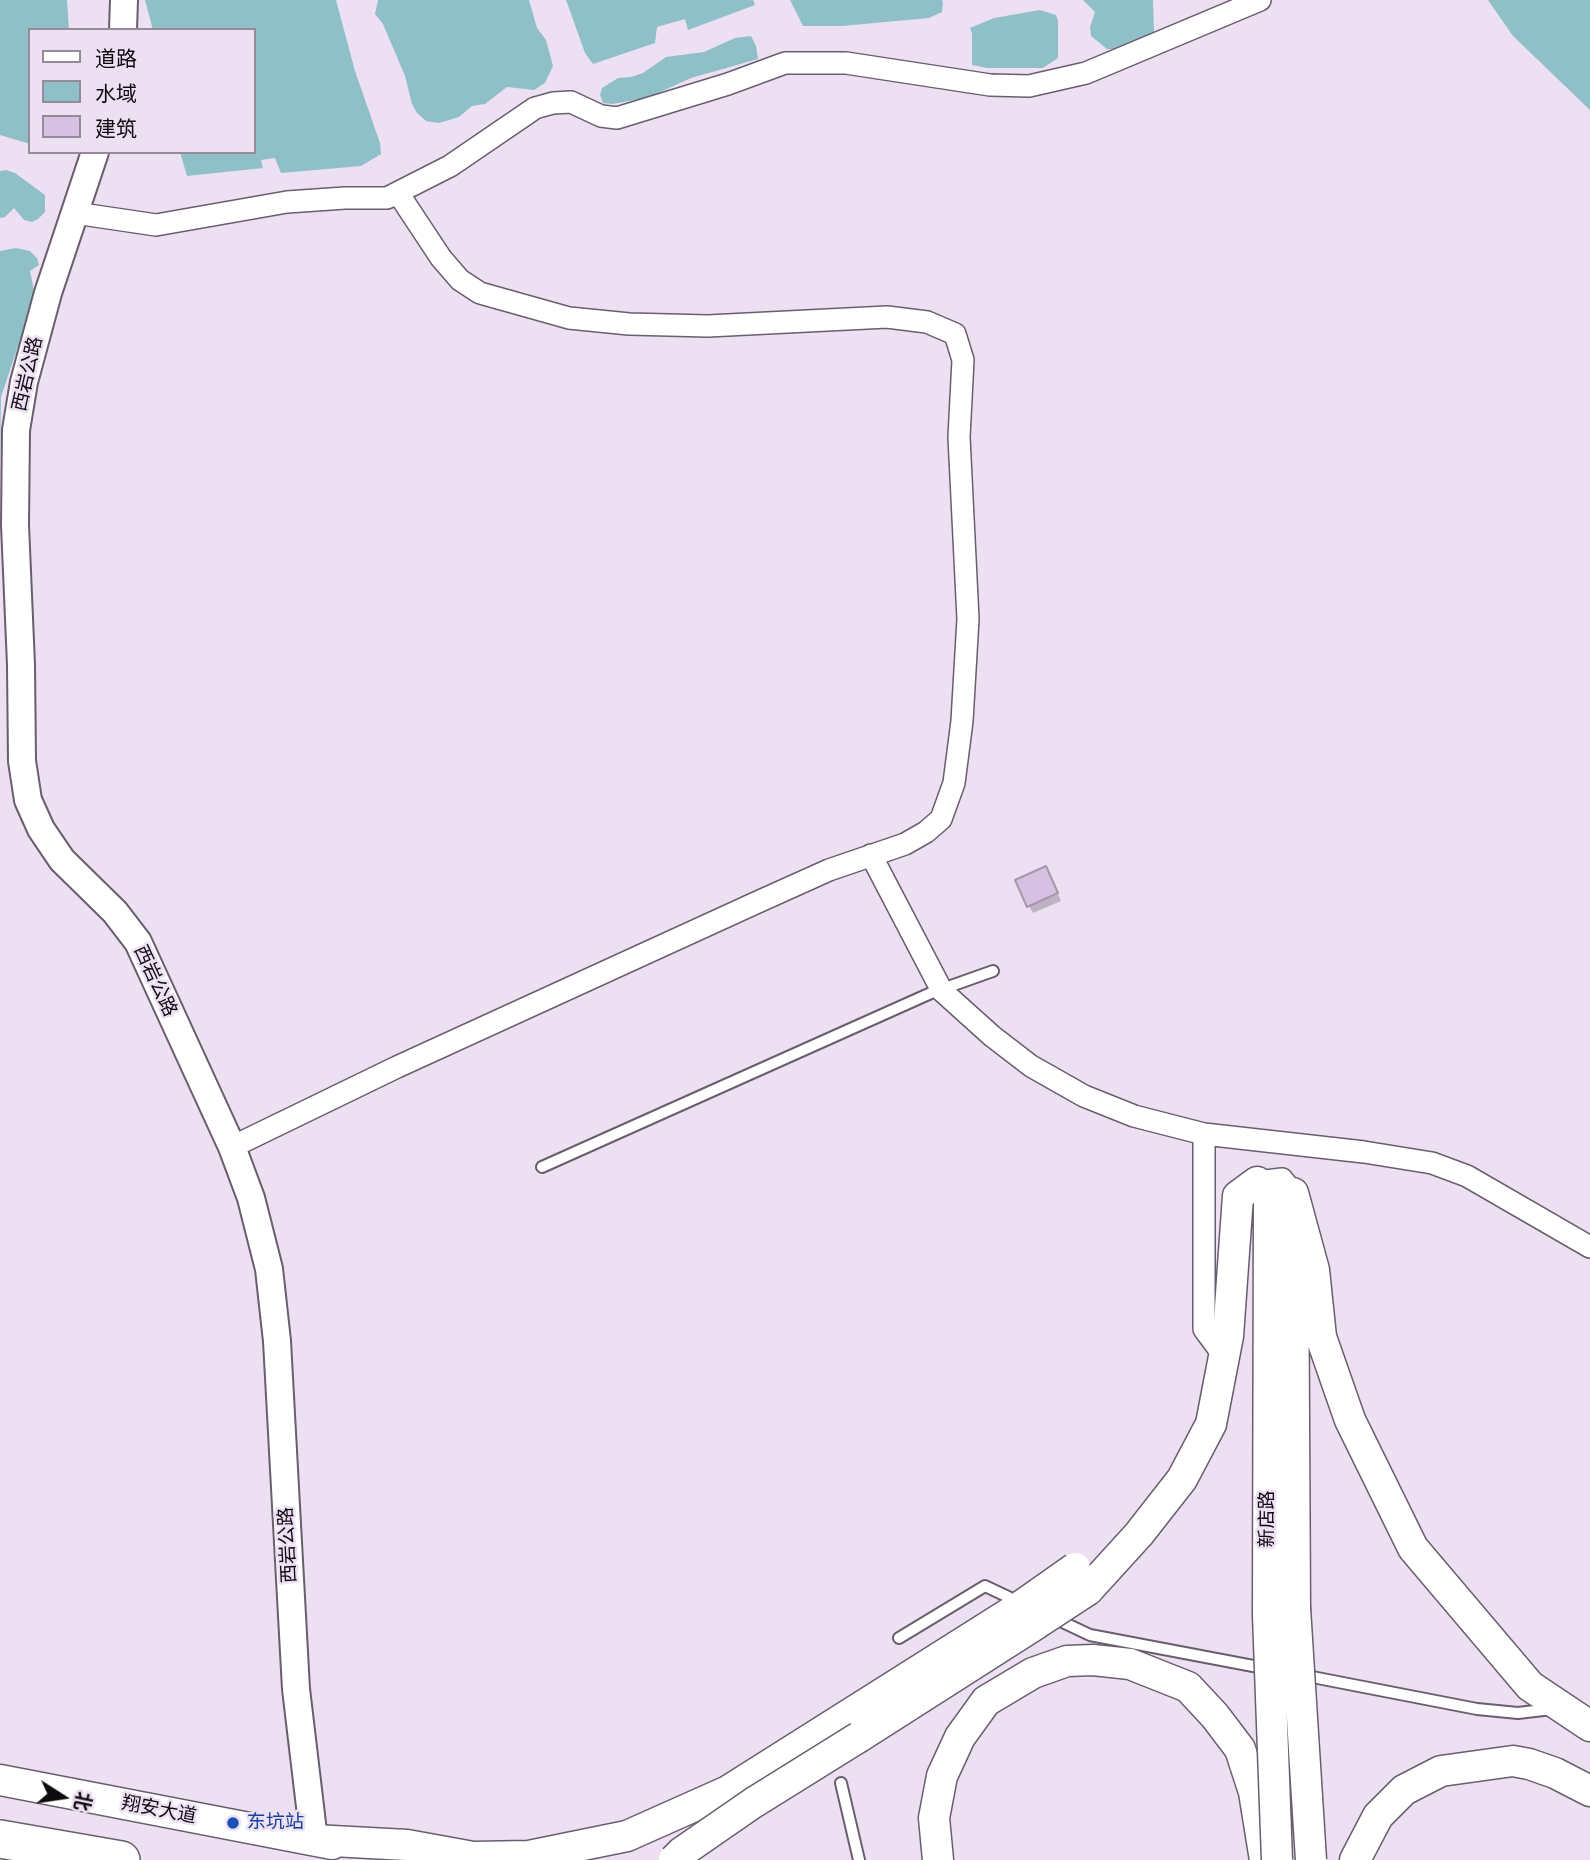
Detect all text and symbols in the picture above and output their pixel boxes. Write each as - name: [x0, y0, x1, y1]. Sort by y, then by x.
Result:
- legend: [28, 28, 256, 154]
- text: 道路: [95, 44, 137, 72]
- text: 水域: [95, 79, 137, 107]
- text: 建筑: [95, 114, 137, 142]
- street label: 西岩公路: [8, 334, 48, 414]
- street label: 西岩公路: [129, 942, 181, 1020]
- street label: 新店路: [1257, 1491, 1279, 1547]
- street label: 西岩公路: [275, 1506, 301, 1584]
- north arrow: [28, 1762, 98, 1832]
- text: 北: [70, 1790, 97, 1813]
- street label: 翔安大道: [120, 1792, 198, 1828]
- place label: 东坑站: [247, 1812, 304, 1834]
- marker: 东坑站: [225, 1815, 241, 1831]

